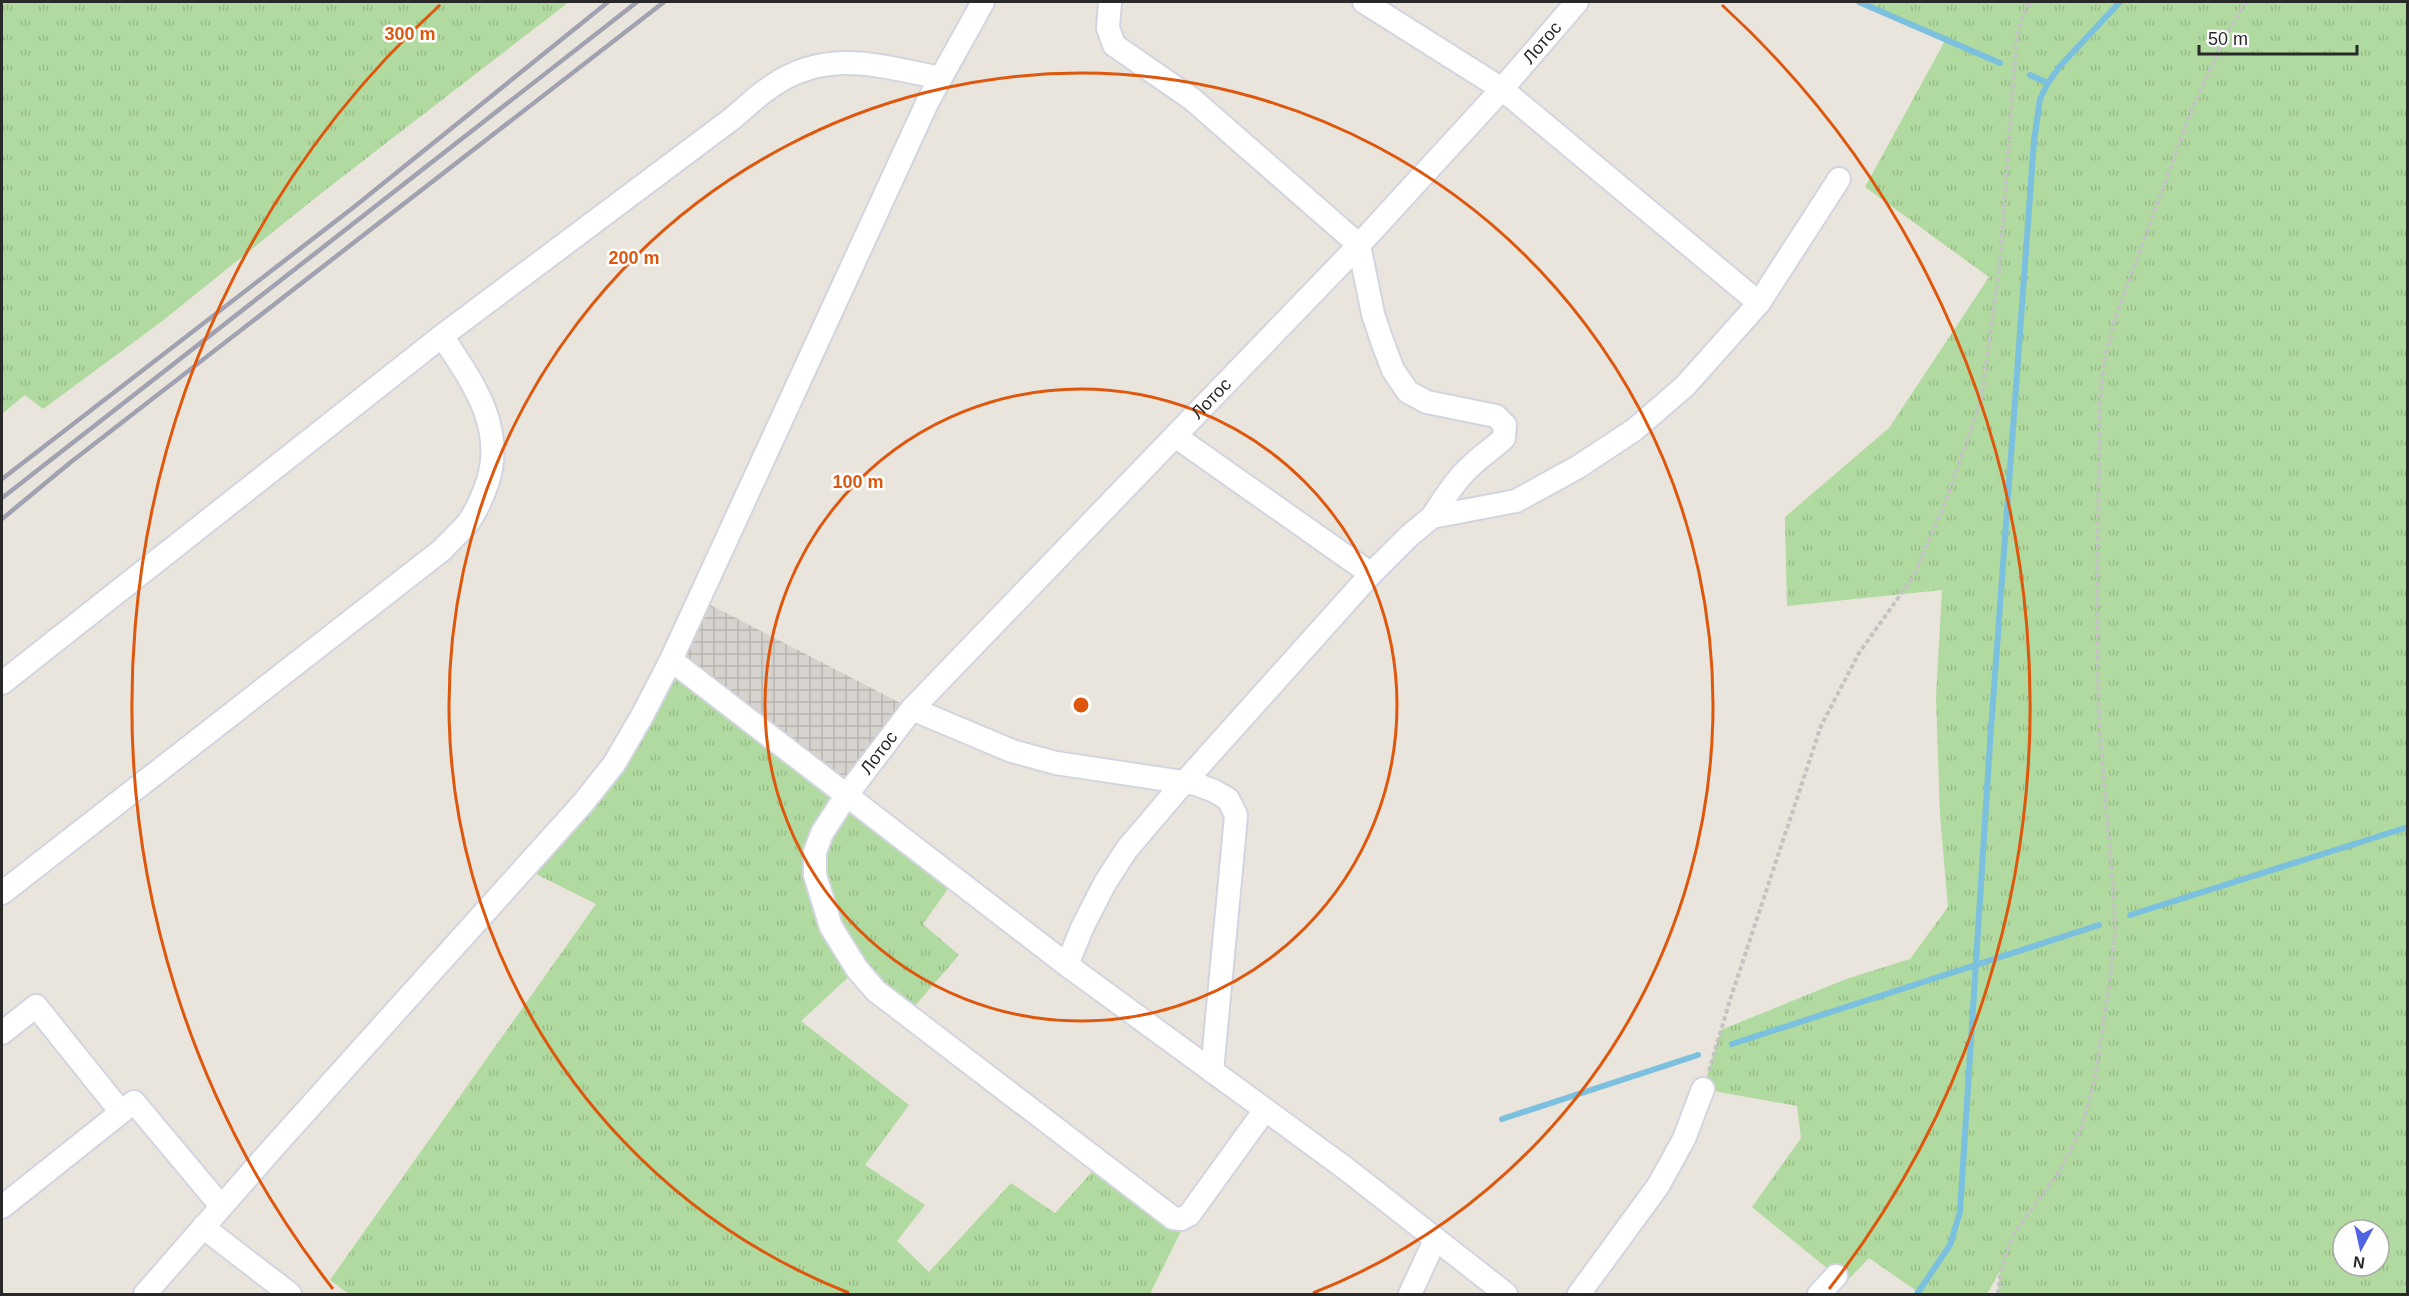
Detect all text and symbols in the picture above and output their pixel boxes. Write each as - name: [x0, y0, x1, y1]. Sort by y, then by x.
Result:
- street label: Лотос: [1519, 18, 1565, 68]
- scale bar: [2199, 18, 2356, 56]
- text: 300 m: [384, 24, 436, 44]
- text: 50 m: [2208, 29, 2248, 49]
- text: 200 m: [608, 248, 660, 268]
- street label: Лотос: [1187, 374, 1235, 423]
- text: 100 m: [832, 472, 884, 492]
- centre of rings: [1071, 695, 1091, 715]
- street label: Лотос: [856, 727, 901, 778]
- north arrow: [2331, 1218, 2391, 1278]
- text: N: [2352, 1253, 2366, 1272]

